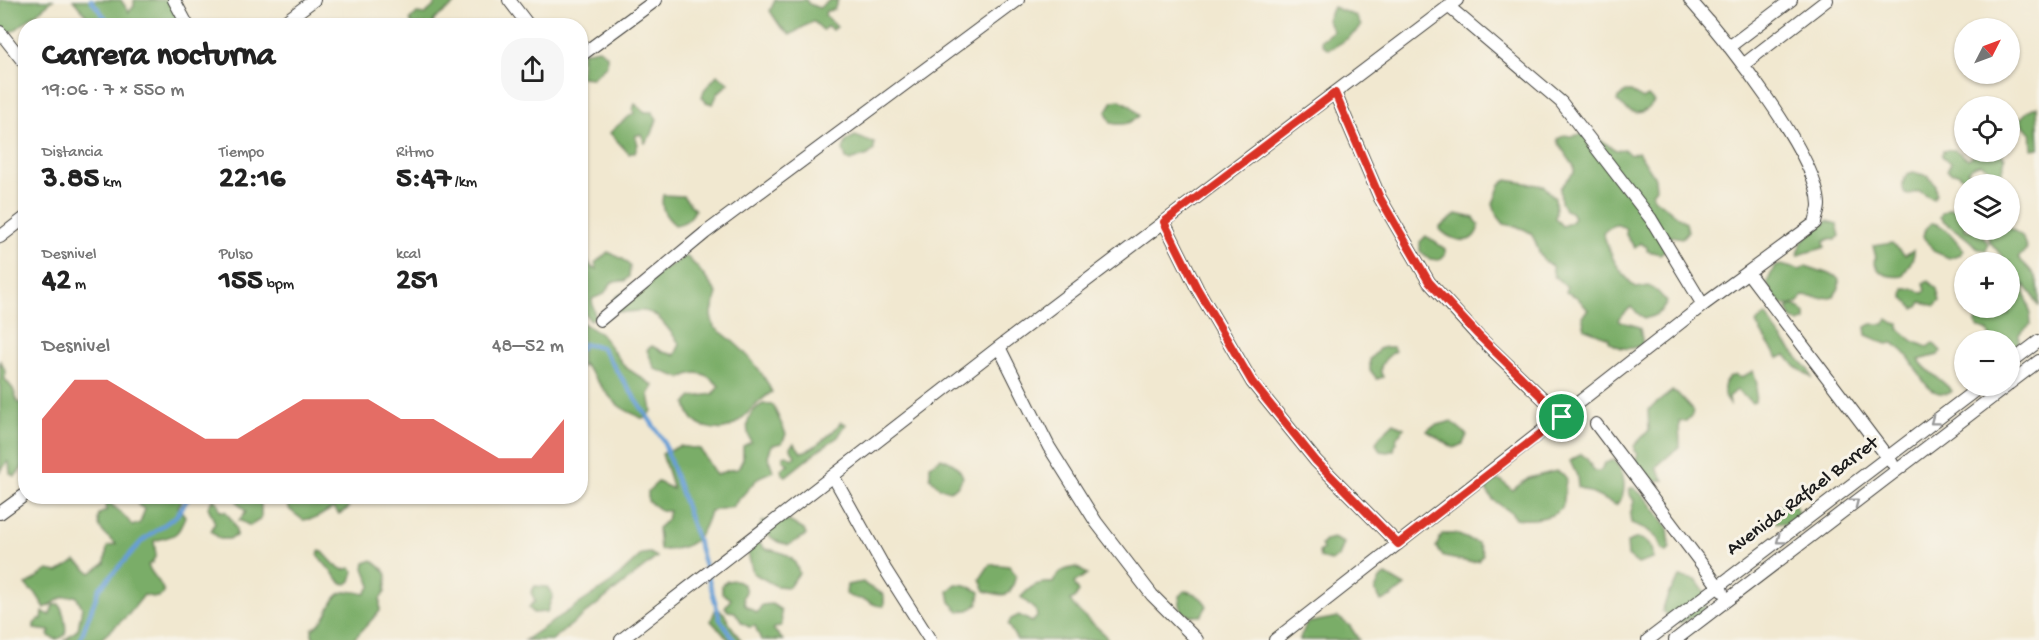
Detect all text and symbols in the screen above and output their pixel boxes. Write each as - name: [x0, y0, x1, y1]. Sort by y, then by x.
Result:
- north arrow: [1954, 18, 2020, 84]
- map controls: [1954, 18, 2020, 396]
- text: Carrera nocturna: [42, 38, 275, 76]
- button: share: [501, 38, 564, 101]
- text: 19:06 · 7 × 550 m: [42, 80, 184, 103]
- button: locate: [1954, 96, 2020, 162]
- text: Distancia: [42, 144, 103, 163]
- text: Tiempo: [219, 144, 264, 163]
- text: Ritmo: [396, 144, 434, 163]
- text: 3.85: [42, 163, 99, 198]
- text: 22:16: [219, 163, 285, 198]
- text: 5:47: [396, 163, 451, 198]
- text: km: [99, 174, 121, 193]
- text: /km: [451, 174, 477, 193]
- button: layers: [1954, 174, 2020, 240]
- text: Desnivel: [42, 246, 96, 265]
- text: Pulso: [219, 246, 253, 265]
- text: kcal: [396, 246, 421, 265]
- button: +: [1954, 252, 2020, 318]
- text: 42: [42, 265, 71, 300]
- text: 155: [219, 265, 263, 300]
- text: 251: [396, 265, 439, 300]
- text: m: [71, 276, 86, 295]
- text: bpm: [263, 276, 294, 295]
- button: −: [1954, 330, 2020, 396]
- text: Desnivel: [42, 336, 110, 359]
- text: 48–52 m: [492, 336, 564, 359]
- pin: [1536, 391, 1587, 442]
- icon: arrive: [1545, 400, 1578, 433]
- one-way arrow: [1930, 414, 1941, 425]
- street label: Avenida Rafael Barret: [1722, 431, 1885, 562]
- one-way arrow: [1848, 498, 1859, 509]
- one-way arrow: [1775, 532, 1786, 543]

